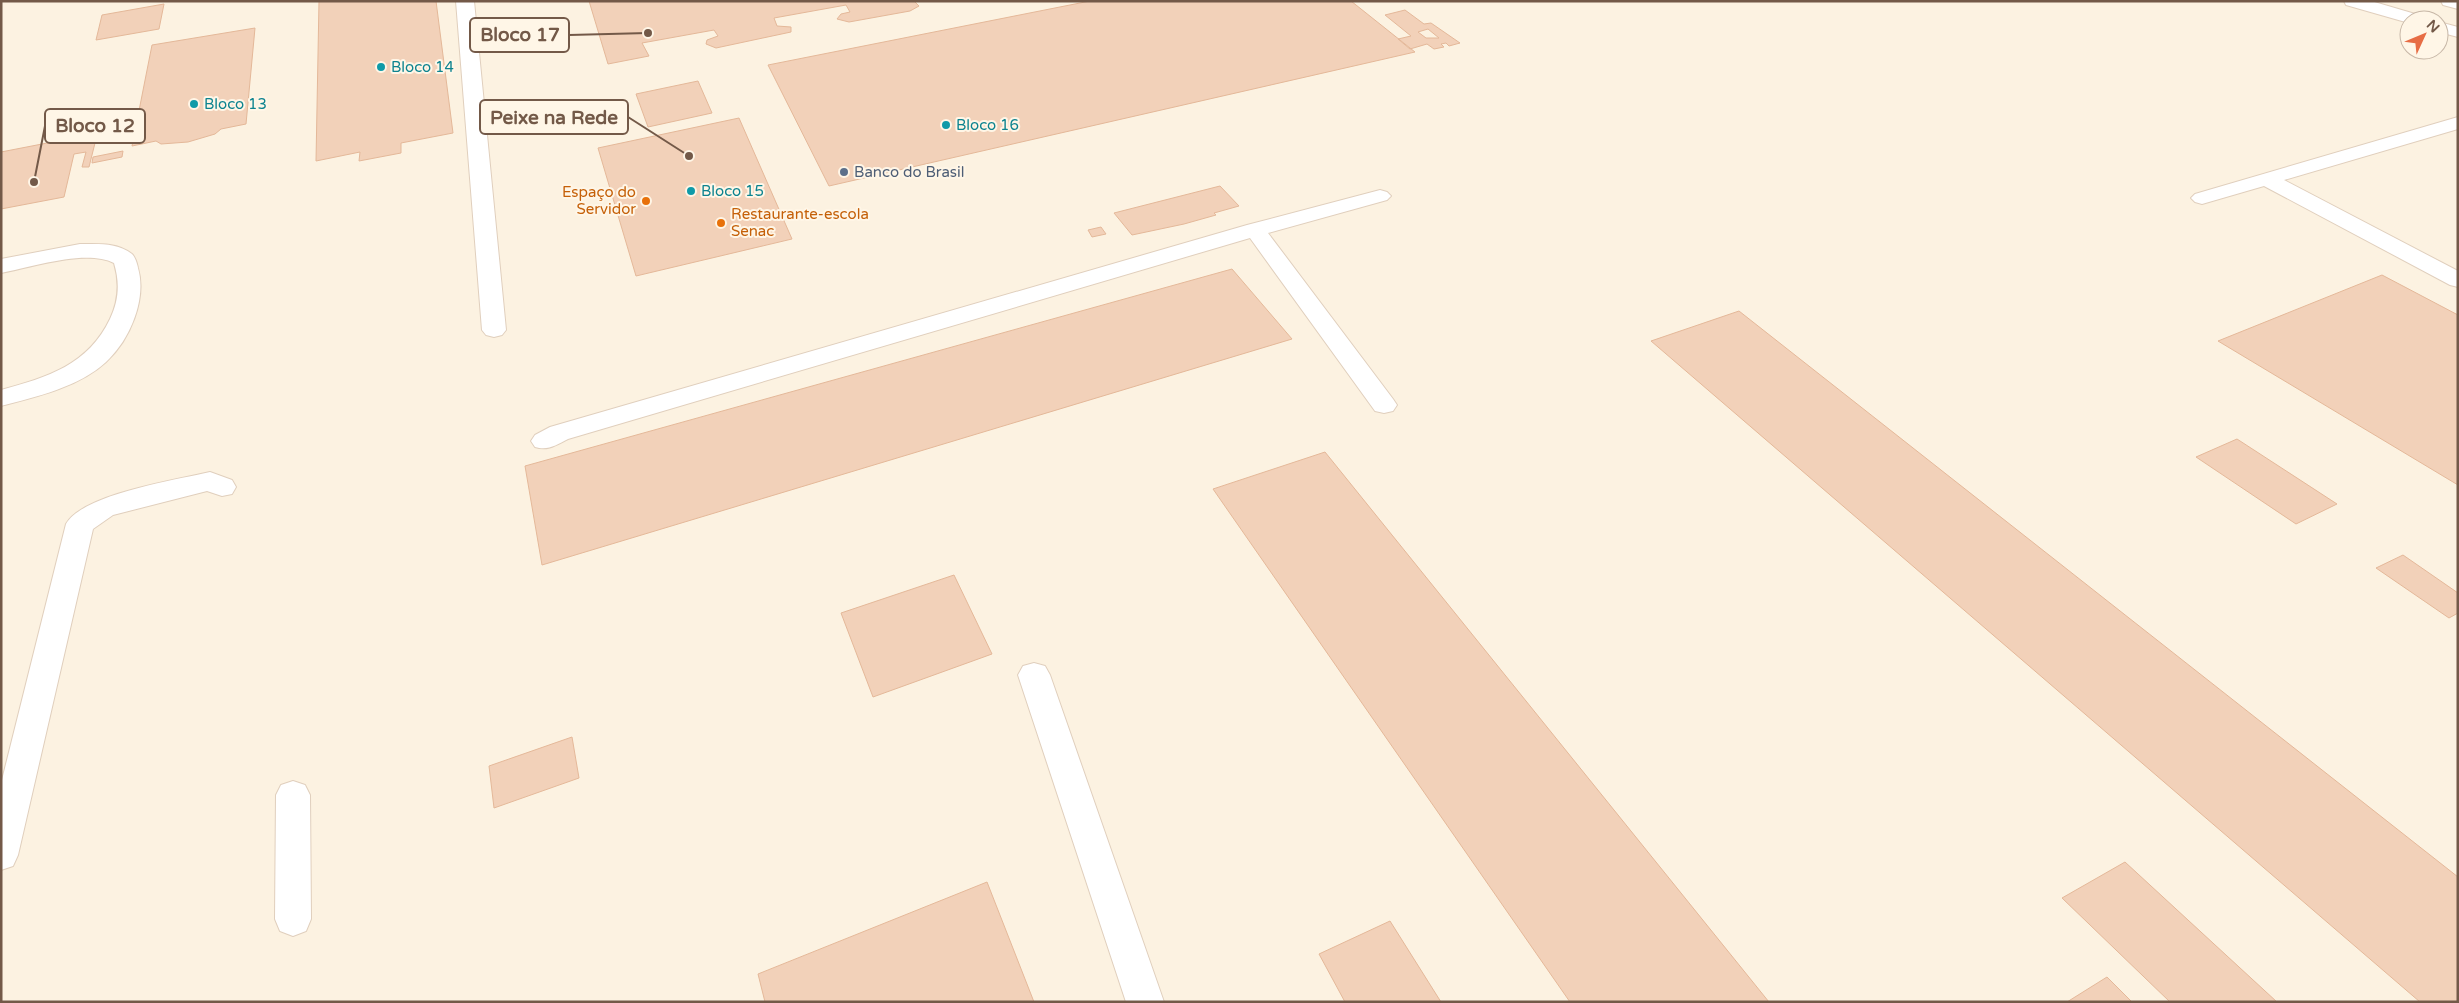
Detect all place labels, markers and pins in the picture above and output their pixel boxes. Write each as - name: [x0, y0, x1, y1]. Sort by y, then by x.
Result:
- callout: Bloco 17: [470, 18, 569, 52]
- place label: Bloco 14: [391, 58, 454, 76]
- marker: Bloco 14: [375, 61, 387, 73]
- place label: Bloco 13: [204, 95, 267, 113]
- marker: Bloco 13: [188, 98, 200, 110]
- callout: Peixe na Rede: [480, 100, 628, 134]
- callout: Bloco 12: [45, 109, 145, 143]
- place label: Bloco 16: [956, 116, 1019, 134]
- marker: Bloco 16: [940, 119, 952, 131]
- place label: Banco do Brasil: [854, 163, 965, 181]
- marker: Banco do Brasil: [838, 166, 850, 178]
- place label: Bloco 15: [701, 182, 764, 200]
- place label: Espaço do Servidor: [562, 183, 636, 218]
- marker: Bloco 15: [685, 185, 697, 197]
- marker: Espaço do Servidor: [640, 195, 652, 207]
- place label: Restaurante-escola Senac: [731, 205, 869, 240]
- marker: Restaurante-escola Senac: [715, 217, 727, 229]

